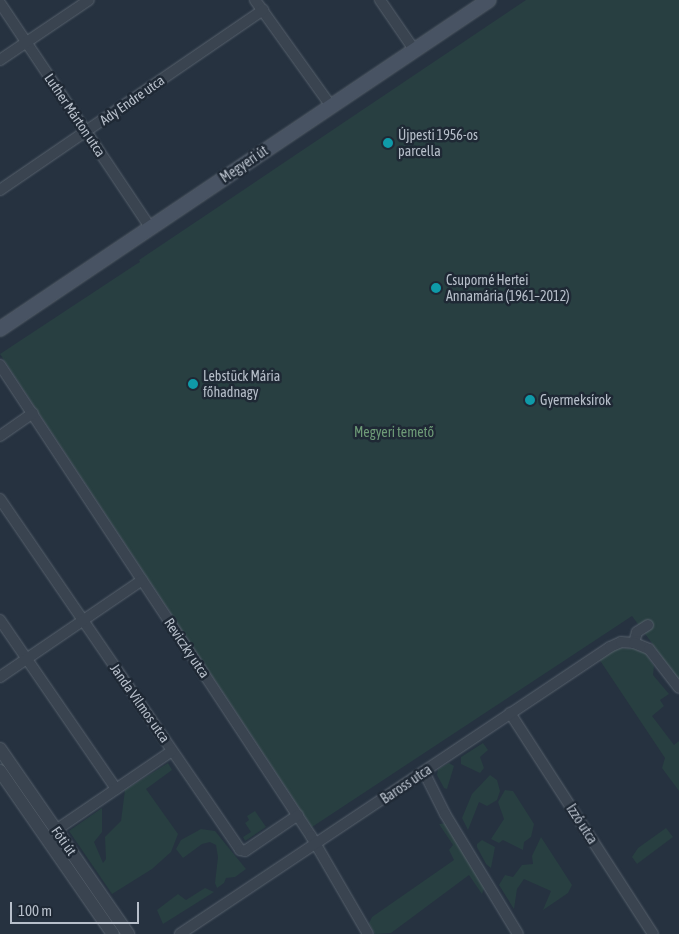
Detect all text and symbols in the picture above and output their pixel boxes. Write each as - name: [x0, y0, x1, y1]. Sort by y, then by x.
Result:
- street label: Luther Márton utca: [41, 70, 109, 160]
- street label: Ady Endre utca: [96, 72, 168, 128]
- place label: Újpesti 1956-os parcella: [398, 127, 478, 160]
- marker: Újpesti 1956-os parcella: [382, 137, 394, 149]
- street label: Megyeri út: [217, 142, 271, 186]
- place label: Csuporné Hertei Annamária (1961–2012): [446, 272, 570, 304]
- marker: Csuporné Hertei Annamária (1961–2012): [430, 282, 442, 294]
- place label: Lebstück Mária főhadnagy: [203, 368, 280, 401]
- marker: Lebstück Mária főhadnagy: [187, 378, 199, 390]
- place label: Gyermeksírok: [540, 392, 611, 408]
- marker: Gyermeksírok: [524, 394, 536, 406]
- park label: Megyeri temető: [354, 424, 434, 440]
- street label: Reviczky utca: [161, 615, 213, 681]
- street label: Janda Vilmos utca: [107, 660, 173, 746]
- street label: Baross utca: [377, 761, 435, 807]
- street label: Izzó utca: [563, 801, 601, 847]
- street label: Fóti út: [48, 823, 80, 859]
- scale bar: [12, 892, 141, 924]
- text: 100 m: [18, 902, 52, 919]

